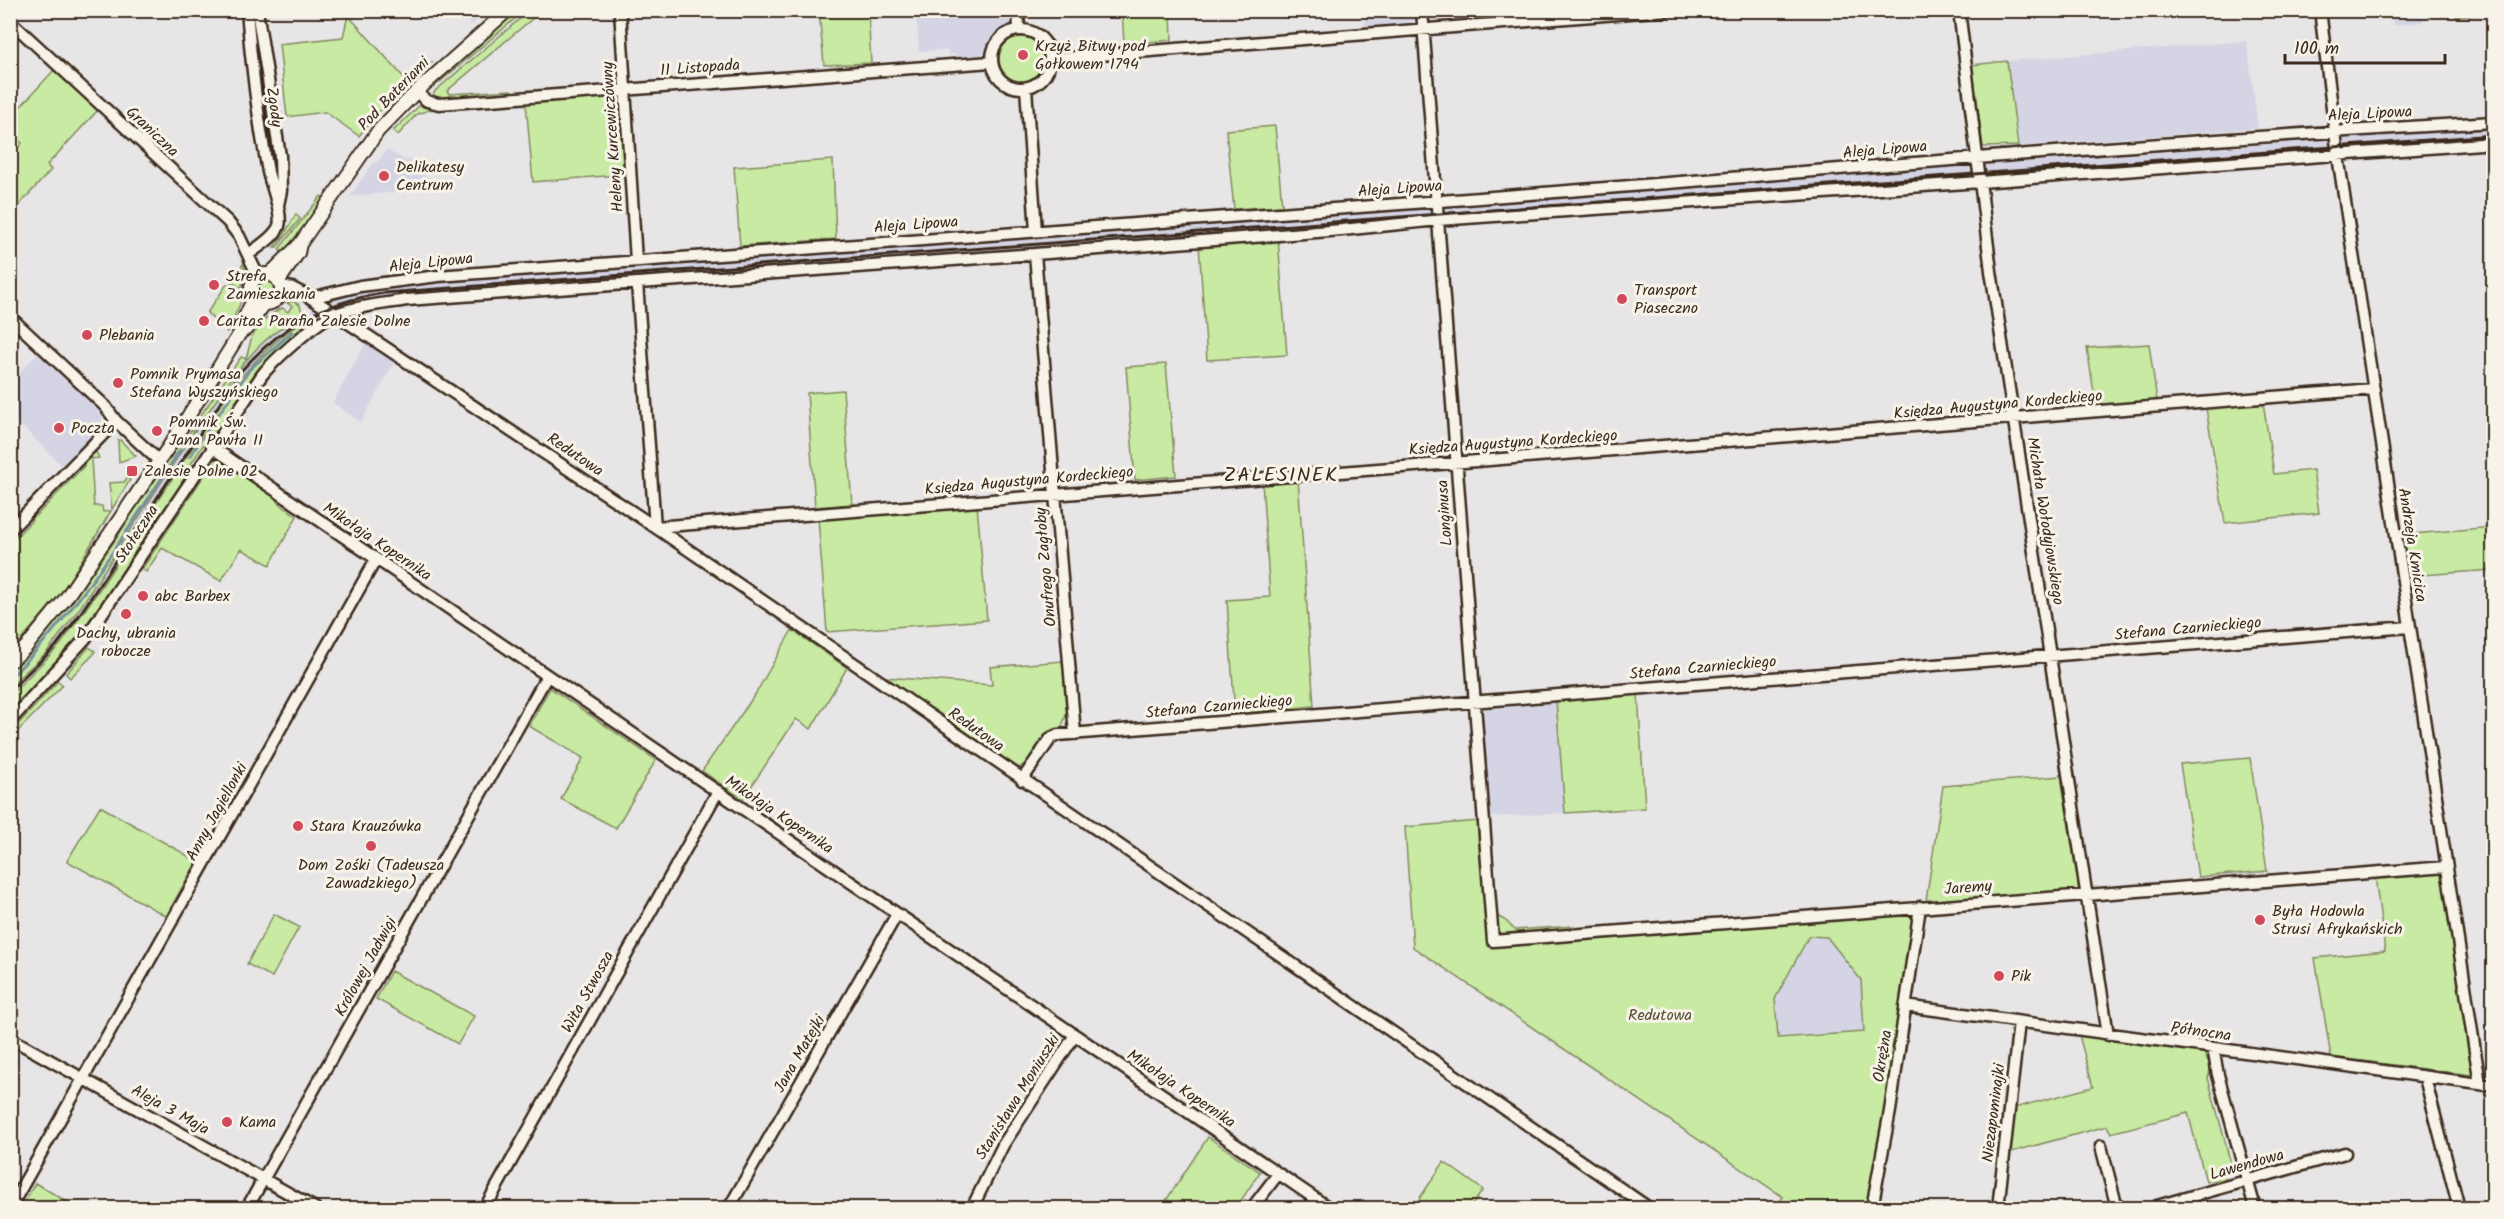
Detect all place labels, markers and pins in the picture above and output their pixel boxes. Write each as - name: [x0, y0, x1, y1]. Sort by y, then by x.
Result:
- place label: Krzyż Bitwy pod Gołkowem 1794: [1035, 34, 1146, 77]
- marker: Krzyż Bitwy pod Gołkowem 1794: [1016, 48, 1030, 62]
- place label: Delikatesy Centrum: [396, 155, 464, 198]
- marker: Delikatesy Centrum: [377, 169, 391, 183]
- place label: Strefa Zamieszkania: [226, 264, 316, 307]
- marker: Strefa Zamieszkania: [207, 278, 221, 292]
- place label: Transport Piaseczno: [1634, 278, 1698, 321]
- marker: Transport Piaseczno: [1615, 292, 1629, 306]
- place label: Caritas Parafia Zalesie Dolne: [216, 309, 410, 334]
- marker: Caritas Parafia Zalesie Dolne: [197, 314, 211, 328]
- place label: Plebania: [99, 323, 155, 348]
- marker: Plebania: [80, 328, 94, 342]
- place label: Pomnik Prymasa Stefana Wyszyńskiego: [130, 362, 278, 405]
- marker: Pomnik Prymasa Stefana Wyszyńskiego: [111, 376, 125, 390]
- place label: Pomnik Św. Jana Pawła II: [169, 410, 263, 453]
- place label: Poczta: [71, 416, 115, 441]
- marker: Poczta: [52, 421, 66, 435]
- marker: Pomnik Św. Jana Pawła II: [150, 424, 164, 438]
- place label: Zalesie Dolne 02: [144, 459, 258, 484]
- marker: Zalesie Dolne 02: [125, 464, 139, 478]
- place label: abc Barbex: [155, 584, 231, 609]
- marker: abc Barbex: [136, 589, 150, 603]
- marker: Dachy, ubrania robocze: [119, 607, 133, 621]
- place label: Dachy, ubrania robocze: [76, 621, 176, 664]
- place label: Stara Krauzówka: [310, 814, 421, 839]
- marker: Stara Krauzówka: [291, 819, 305, 833]
- marker: Dom Zośki (Tadeusza Zawadzkiego): [364, 839, 378, 853]
- place label: Dom Zośki (Tadeusza Zawadzkiego): [298, 853, 444, 896]
- place label: Była Hodowla Strusi Afrykańskich: [2272, 899, 2403, 942]
- marker: Była Hodowla Strusi Afrykańskich: [2253, 913, 2267, 927]
- place label: Pik: [2011, 964, 2031, 989]
- marker: Pik: [1992, 969, 2006, 983]
- place label: Kama: [239, 1110, 276, 1135]
- marker: Kama: [220, 1115, 234, 1129]

